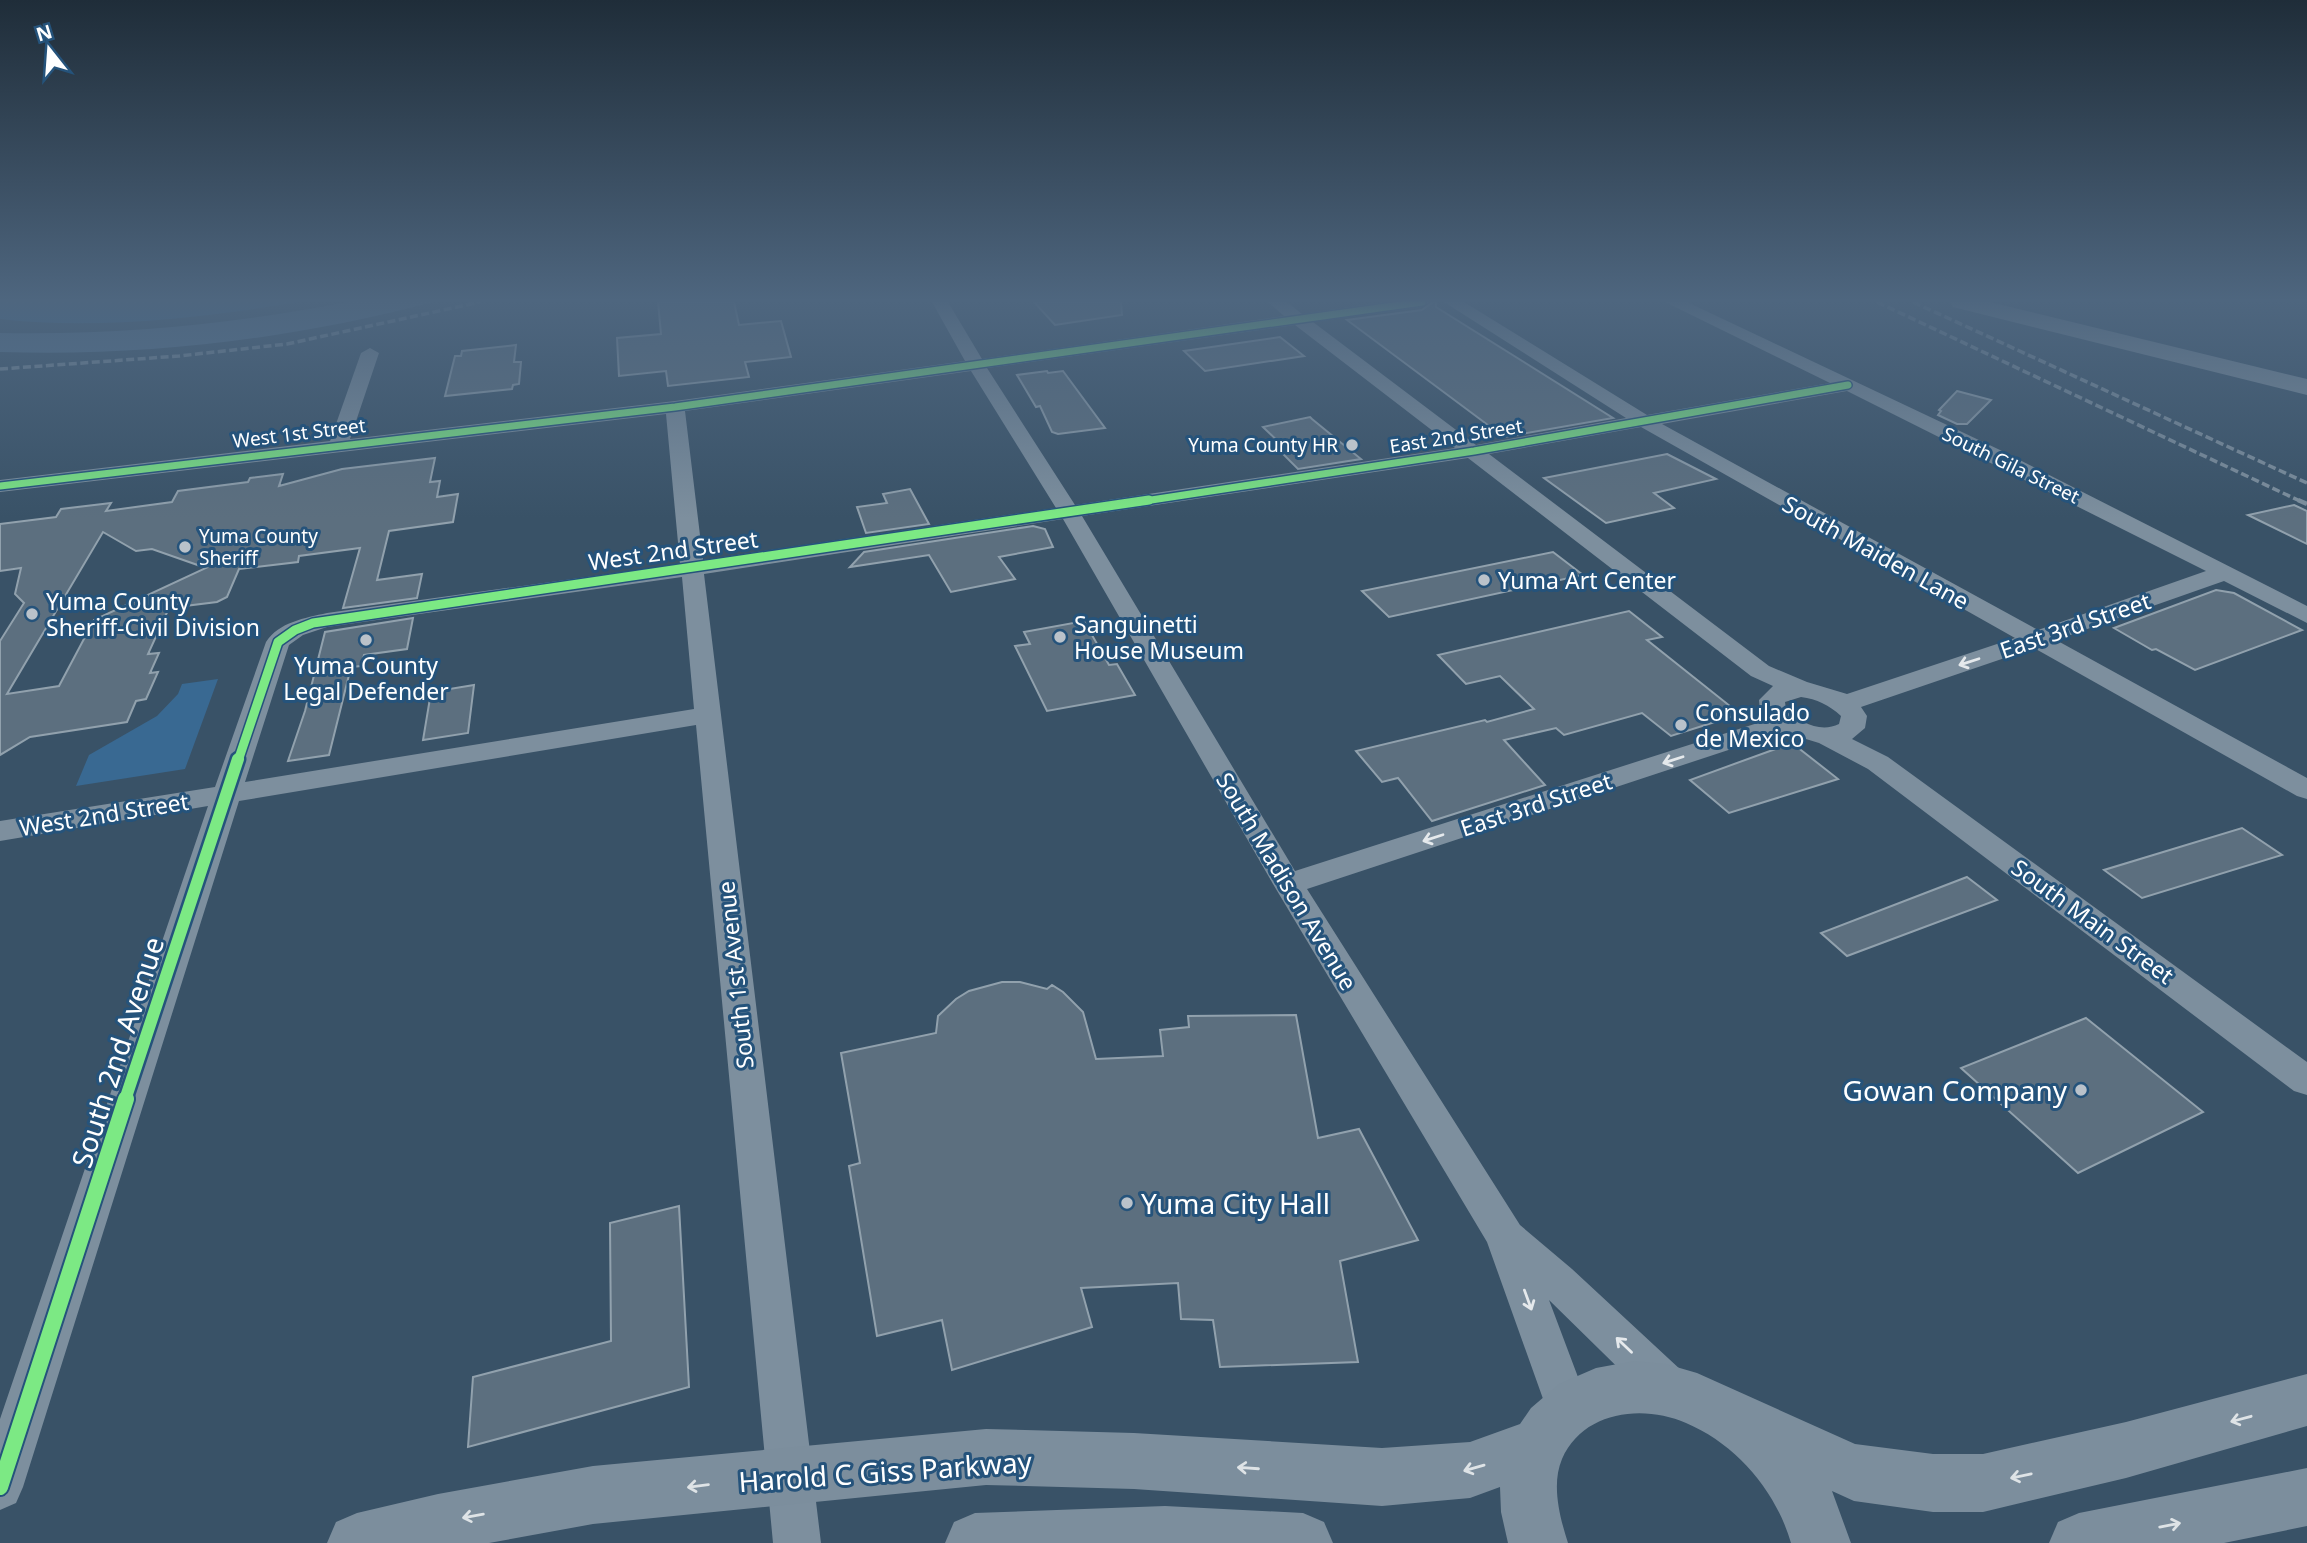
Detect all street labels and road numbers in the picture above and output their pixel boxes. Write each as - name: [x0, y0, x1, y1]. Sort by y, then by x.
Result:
- street label: West 1st Street: [231, 412, 367, 454]
- street label: East 2nd Street: [1388, 413, 1525, 459]
- street label: South Gila Street: [1938, 421, 2084, 510]
- street label: South Maiden Lane: [1777, 487, 1975, 617]
- street label: West 2nd Street: [586, 522, 760, 578]
- street label: East 3rd Street: [1995, 584, 2155, 666]
- street label: East 3rd Street: [1456, 764, 1616, 844]
- street label: South Madison Avenue: [1209, 766, 1365, 996]
- street label: West 2nd Street: [17, 785, 191, 843]
- street label: South Main Street: [2005, 851, 2181, 991]
- street label: South 1st Avenue: [709, 880, 761, 1070]
- street label: South 2nd Avenue: [62, 932, 172, 1172]
- street label: Harold C Giss Parkway: [737, 1442, 1034, 1500]

